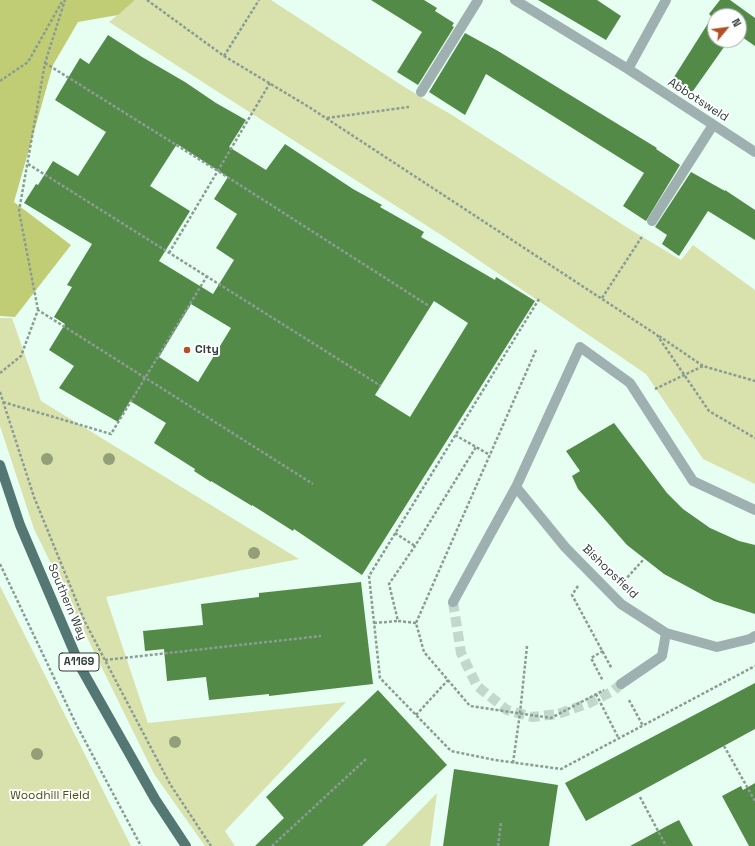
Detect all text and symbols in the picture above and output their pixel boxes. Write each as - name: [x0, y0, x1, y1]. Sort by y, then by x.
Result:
- north arrow: [707, 8, 747, 48]
- text: N: [729, 16, 745, 29]
- street label: Abbotsweld: [665, 75, 731, 125]
- place label: City: [195, 343, 219, 357]
- marker: City: [182, 345, 192, 355]
- street label: Bishopsfield: [579, 542, 641, 602]
- street label: Southern Way: [44, 562, 90, 642]
- road number: A1169: [59, 653, 99, 671]
- park label: Woodhill Field: [10, 789, 90, 803]

